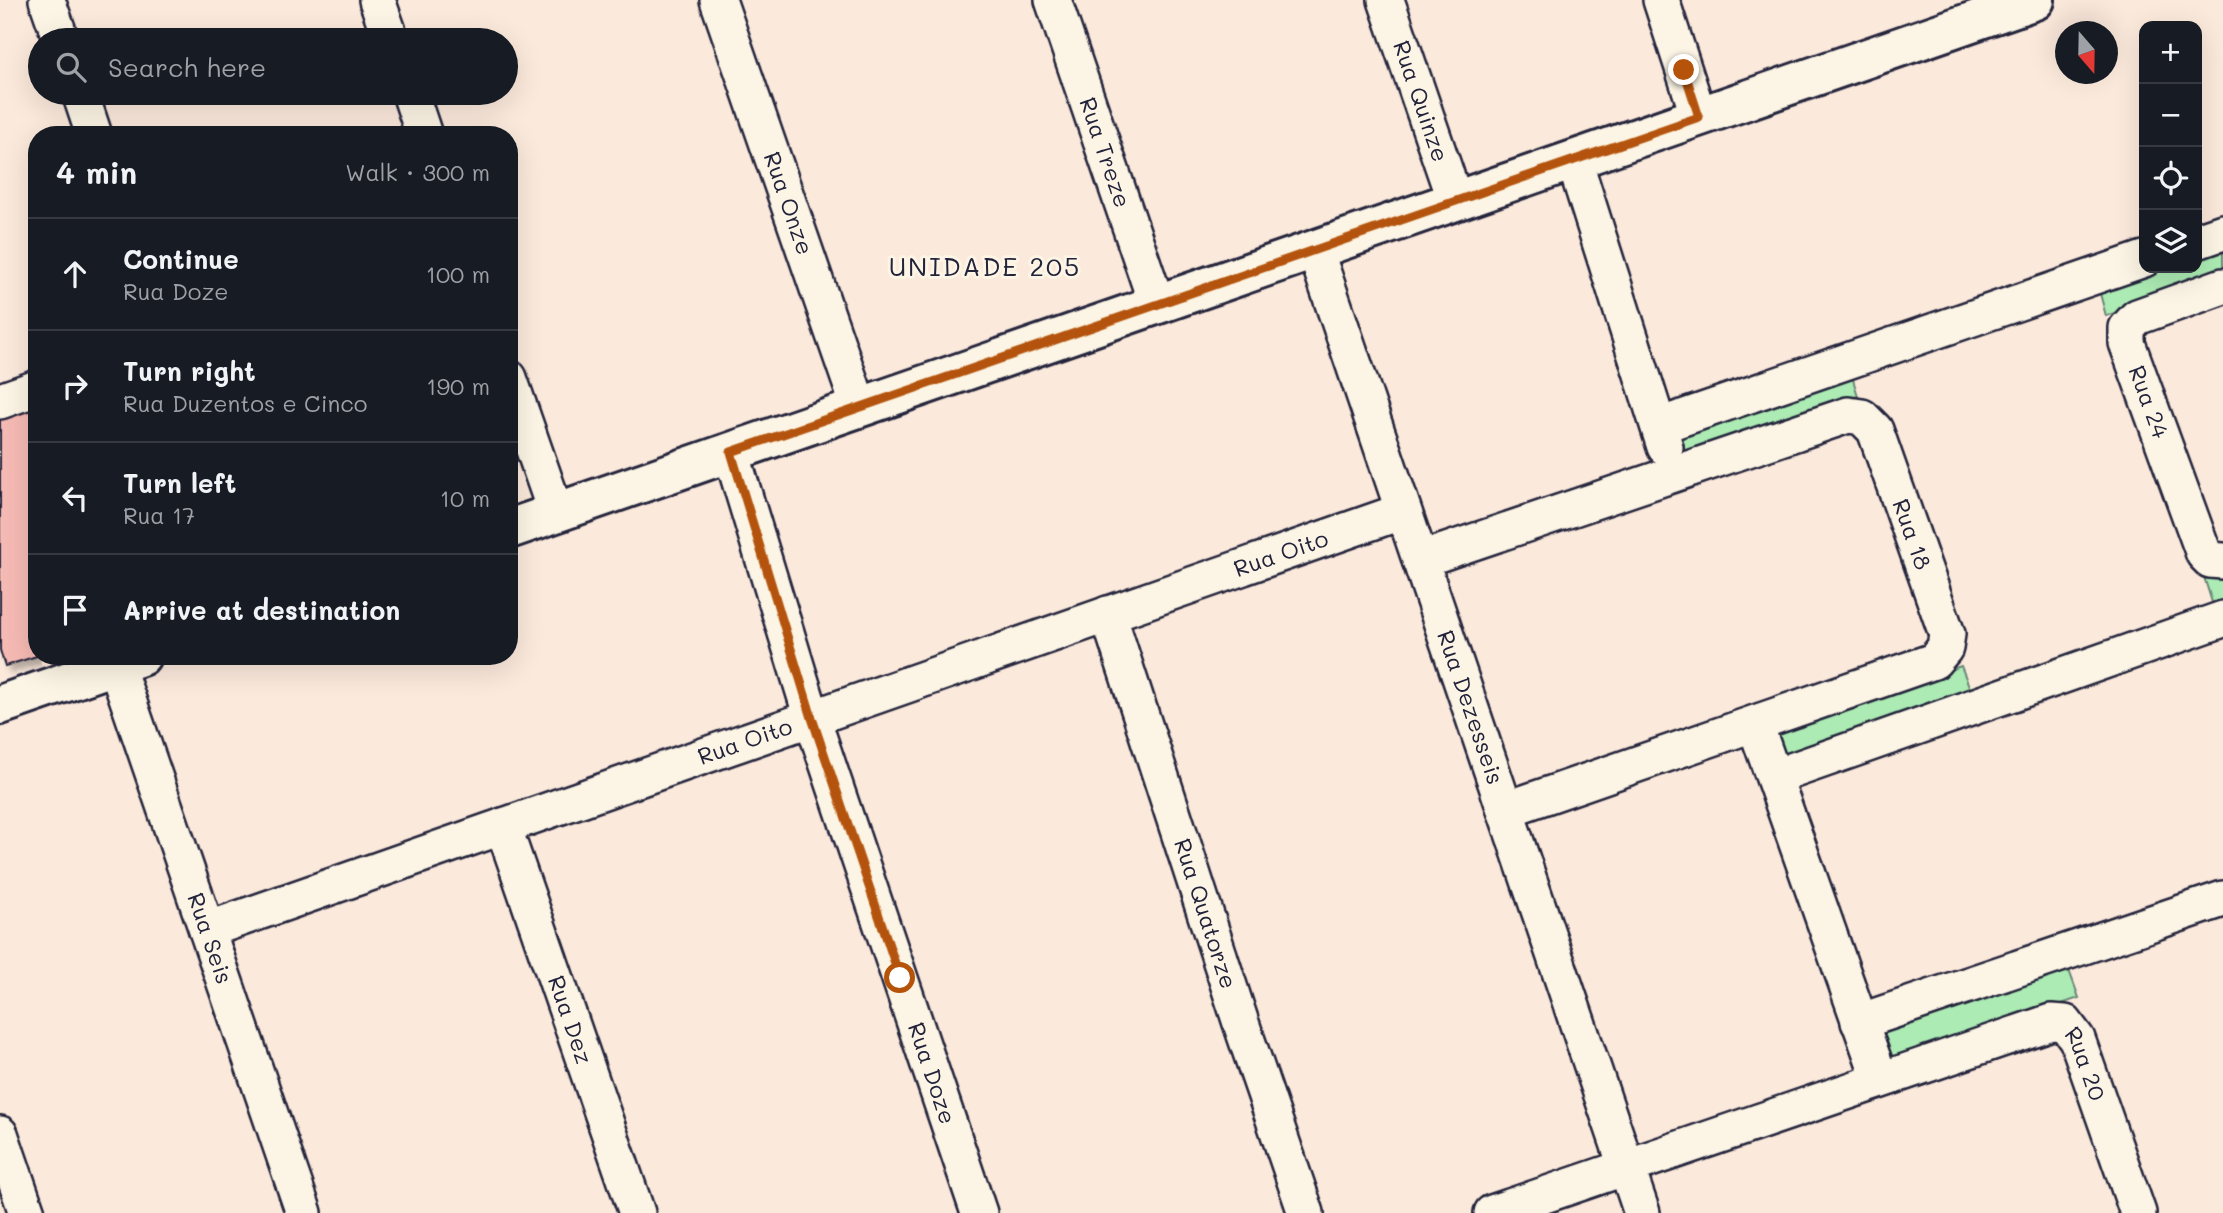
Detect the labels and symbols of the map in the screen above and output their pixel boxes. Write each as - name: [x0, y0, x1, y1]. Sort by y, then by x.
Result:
- north arrow: [2055, 21, 2118, 84]
- street label: Rua Quinze: [1387, 36, 1456, 166]
- route end: [1668, 54, 1699, 85]
- street label: Rua Treze: [1073, 93, 1139, 211]
- street label: Rua Onze: [758, 147, 821, 258]
- district label: UNIDADE 205: [889, 249, 1081, 283]
- street label: Rua 24: [2122, 361, 2177, 443]
- street label: Rua 18: [1886, 494, 1939, 574]
- street label: Rua Oito: [1229, 522, 1332, 583]
- street label: Rua Dezesseis: [1431, 626, 1511, 788]
- street label: Rua Oito: [693, 710, 796, 771]
- street label: Rua Quatorze: [1168, 834, 1245, 992]
- street label: Rua Seis: [181, 888, 240, 988]
- route start: [884, 962, 915, 993]
- street label: Rua Dez: [542, 971, 600, 1068]
- street label: Rua Doze: [902, 1018, 964, 1128]
- street label: Rua 20: [2059, 1020, 2113, 1104]

